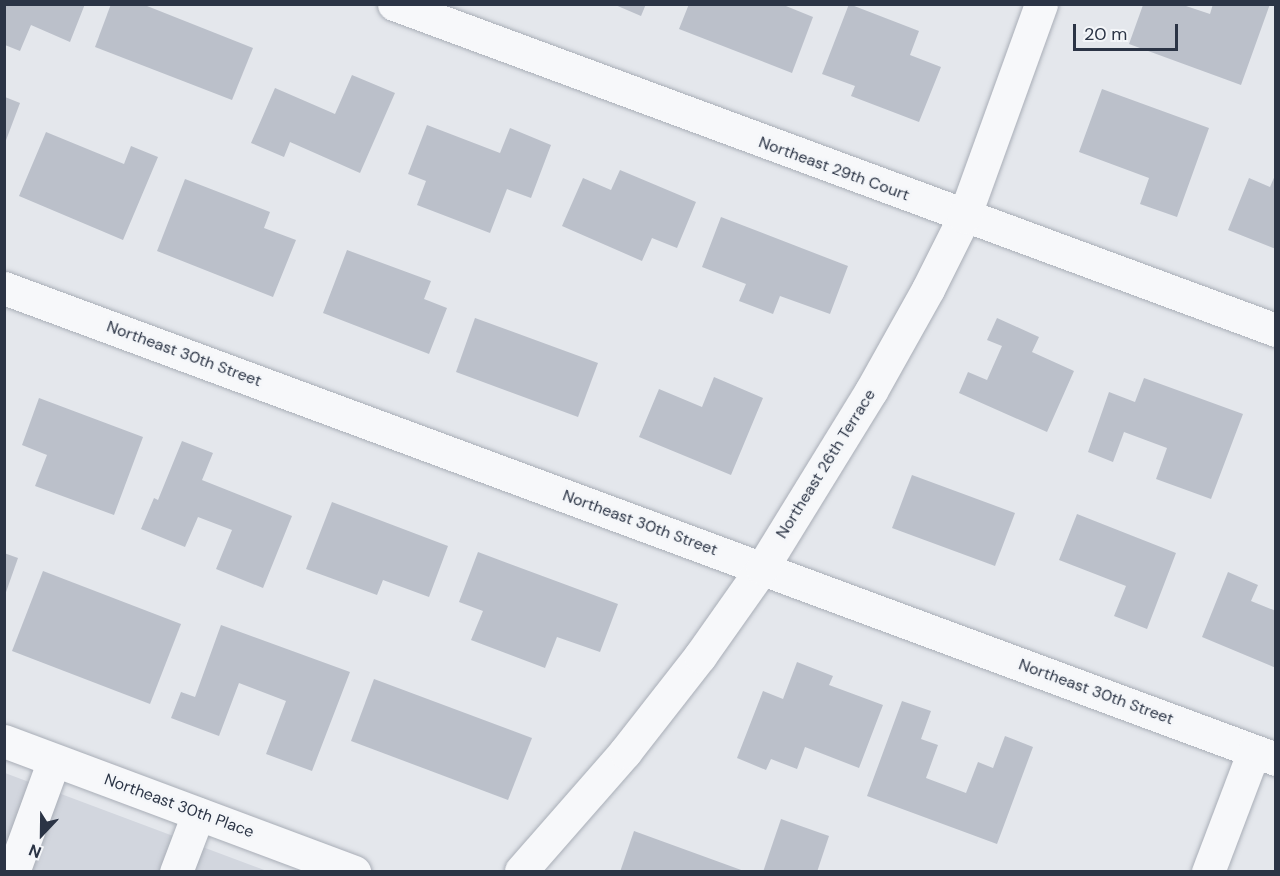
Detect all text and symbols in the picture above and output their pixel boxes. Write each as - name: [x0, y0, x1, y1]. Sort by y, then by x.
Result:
- scale bar: [1076, 12, 1181, 50]
- text: 20 m: [1084, 22, 1127, 46]
- street label: Northeast 29th Court: [756, 133, 912, 205]
- street label: Northeast 30th Street: [104, 317, 264, 391]
- street label: Northeast 26th Terrace: [772, 386, 880, 542]
- street label: Northeast 30th Street: [560, 486, 720, 560]
- street label: Northeast 30th Street: [1016, 655, 1176, 729]
- street label: Northeast 30th Place: [102, 770, 256, 842]
- north arrow: [12, 804, 72, 864]
- text: N: [26, 839, 44, 863]

